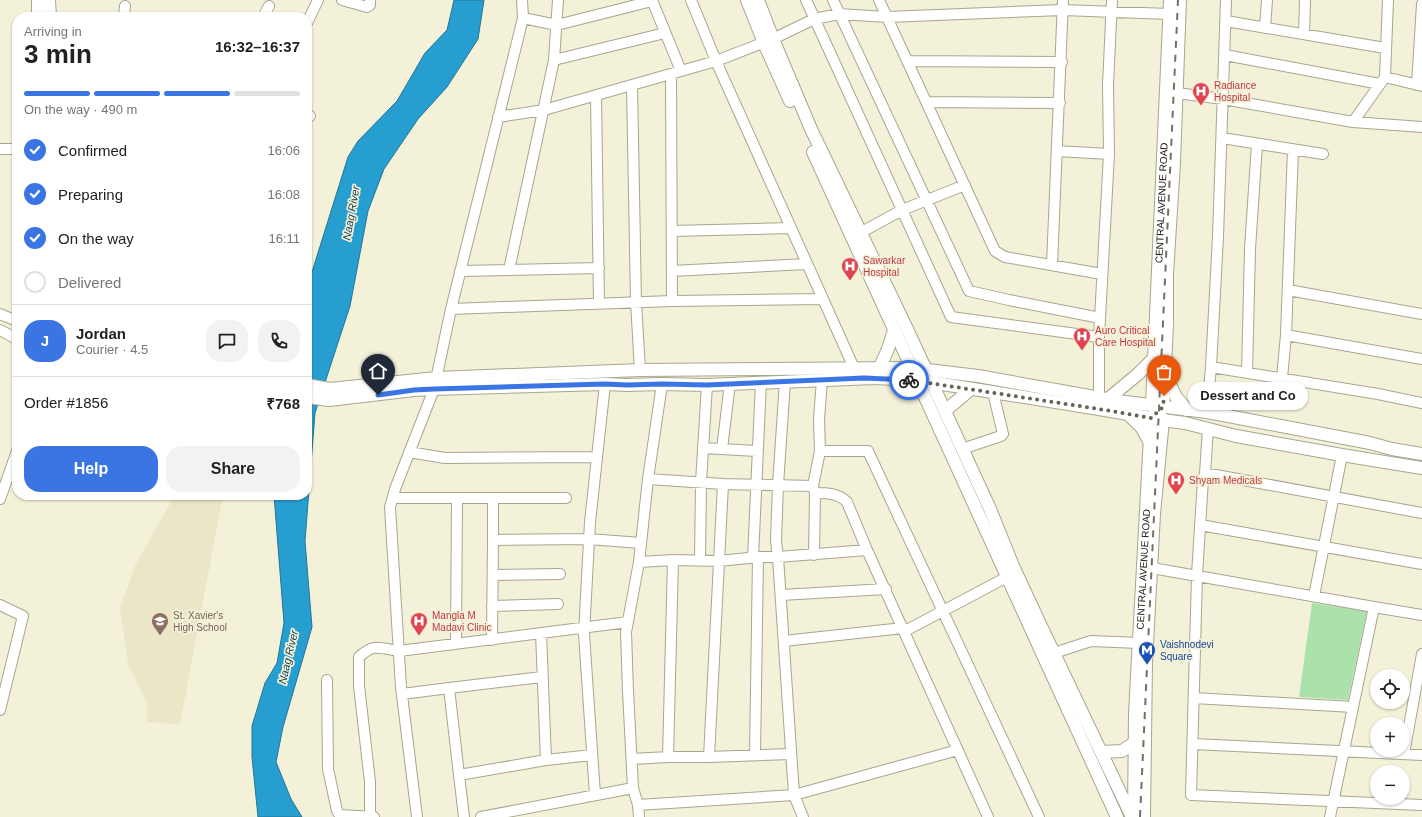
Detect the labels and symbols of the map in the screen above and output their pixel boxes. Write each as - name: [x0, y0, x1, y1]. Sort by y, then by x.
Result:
- place label: Radiance Hospital: [1214, 80, 1257, 103]
- hospital icon: Radiance Hospital: [1191, 81, 1211, 106]
- street label: CENTRAL AVENUE ROAD: [1153, 142, 1170, 263]
- water label: Naag River: [340, 184, 362, 241]
- place label: Sawarkar Hospital: [863, 255, 906, 278]
- hospital icon: Sawarkar Hospital: [840, 256, 860, 281]
- place label: Auro Critical Care Hospital: [1095, 325, 1156, 348]
- hospital icon: Auro Critical Care Hospital: [1072, 326, 1092, 351]
- pin: [361, 354, 395, 395]
- pin: [1147, 355, 1181, 396]
- courier: [889, 360, 929, 400]
- callout: Dessert and Co: [1188, 382, 1308, 410]
- hospital icon: Shyam Medicals: [1166, 470, 1186, 495]
- place label: Shyam Medicals: [1189, 475, 1262, 486]
- street label: CENTRAL AVENUE ROAD: [1135, 509, 1152, 630]
- place label: St. Xavier's High School: [173, 610, 227, 633]
- place label: Mangla M Madavi Clinic: [432, 610, 491, 633]
- school or university icon: St. Xavier's High School: [150, 611, 170, 636]
- hospital icon: Mangla M Madavi Clinic: [409, 611, 429, 636]
- water label: Naag River: [276, 628, 300, 685]
- place label: Vaishnodevi Square: [1160, 639, 1214, 662]
- metro station icon: Vaishnodevi Square: [1137, 640, 1157, 665]

